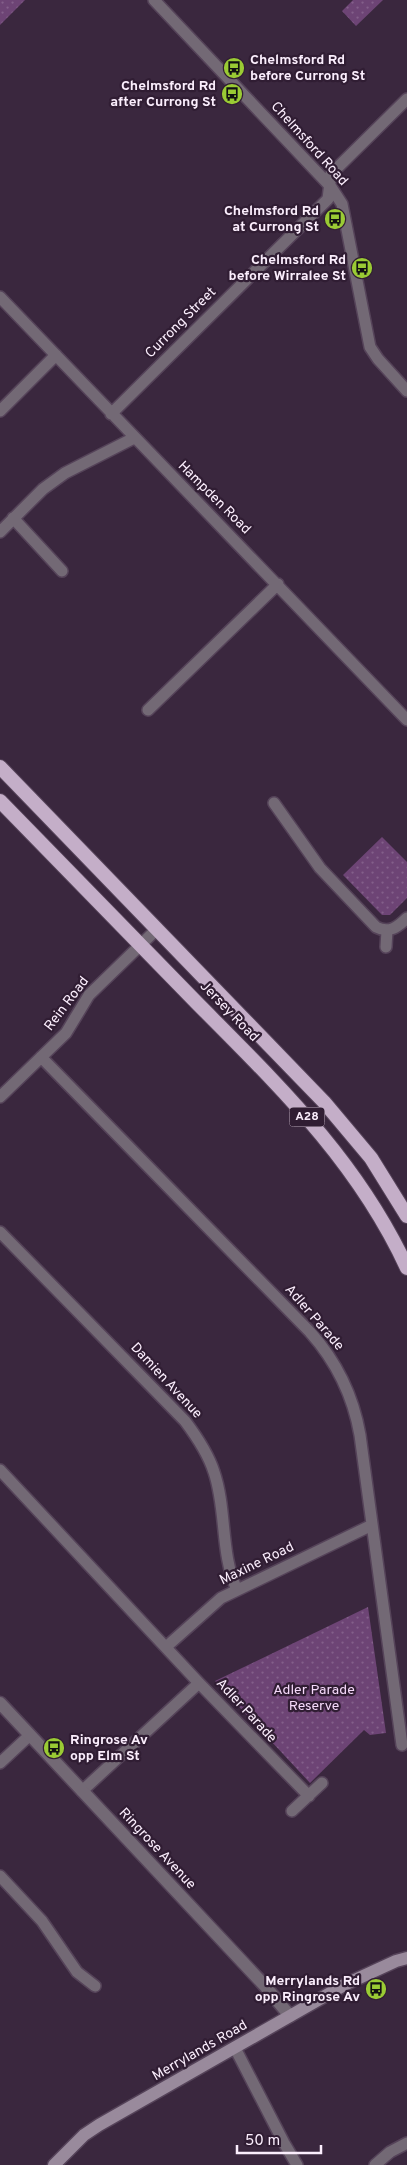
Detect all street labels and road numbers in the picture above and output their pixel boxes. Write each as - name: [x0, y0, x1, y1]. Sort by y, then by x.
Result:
- street label: Chelmsford Road: [267, 98, 351, 190]
- street label: Currong Street: [142, 284, 220, 362]
- street label: Hampden Road: [174, 458, 254, 538]
- street label: Rein Road: [41, 973, 93, 1035]
- street label: Jersey Road: [196, 978, 262, 1046]
- road number: A28: [290, 1108, 324, 1126]
- street label: Adler Parade: [281, 1282, 347, 1354]
- street label: Damien Avenue: [127, 1340, 205, 1422]
- street label: Maxine Road: [217, 1539, 297, 1589]
- street label: Adler Parade: [212, 1675, 280, 1747]
- street label: Ringrose Avenue: [115, 1805, 199, 1893]
- street label: Merrylands Road: [150, 2017, 250, 2085]

